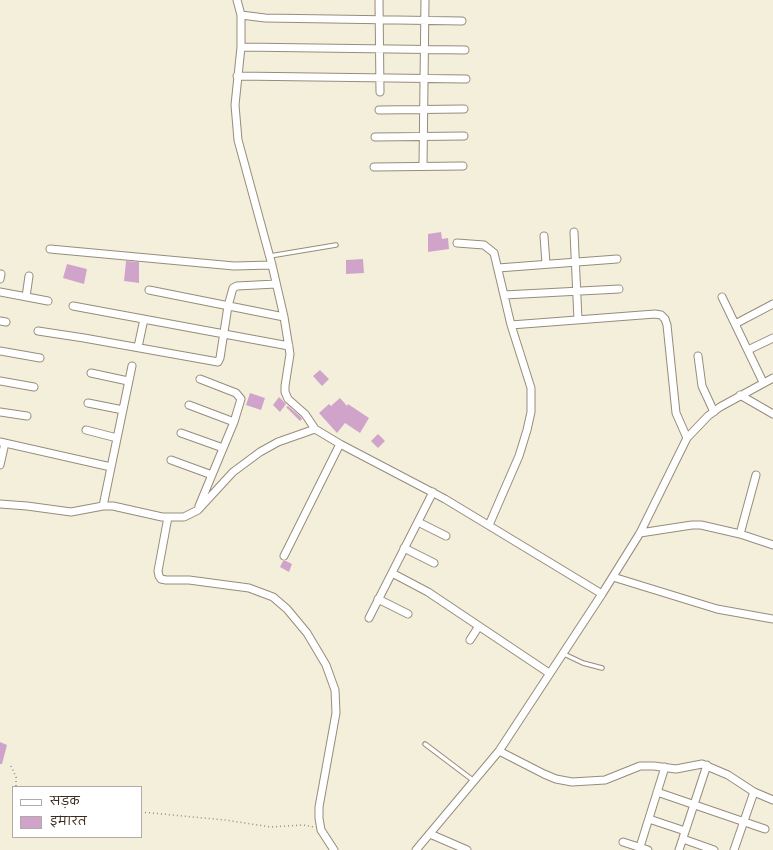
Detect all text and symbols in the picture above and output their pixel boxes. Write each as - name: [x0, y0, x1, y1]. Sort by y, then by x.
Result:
- legend: [12, 786, 142, 838]
- text: सड़क: [50, 793, 80, 809]
- text: इमारत: [50, 813, 87, 829]

